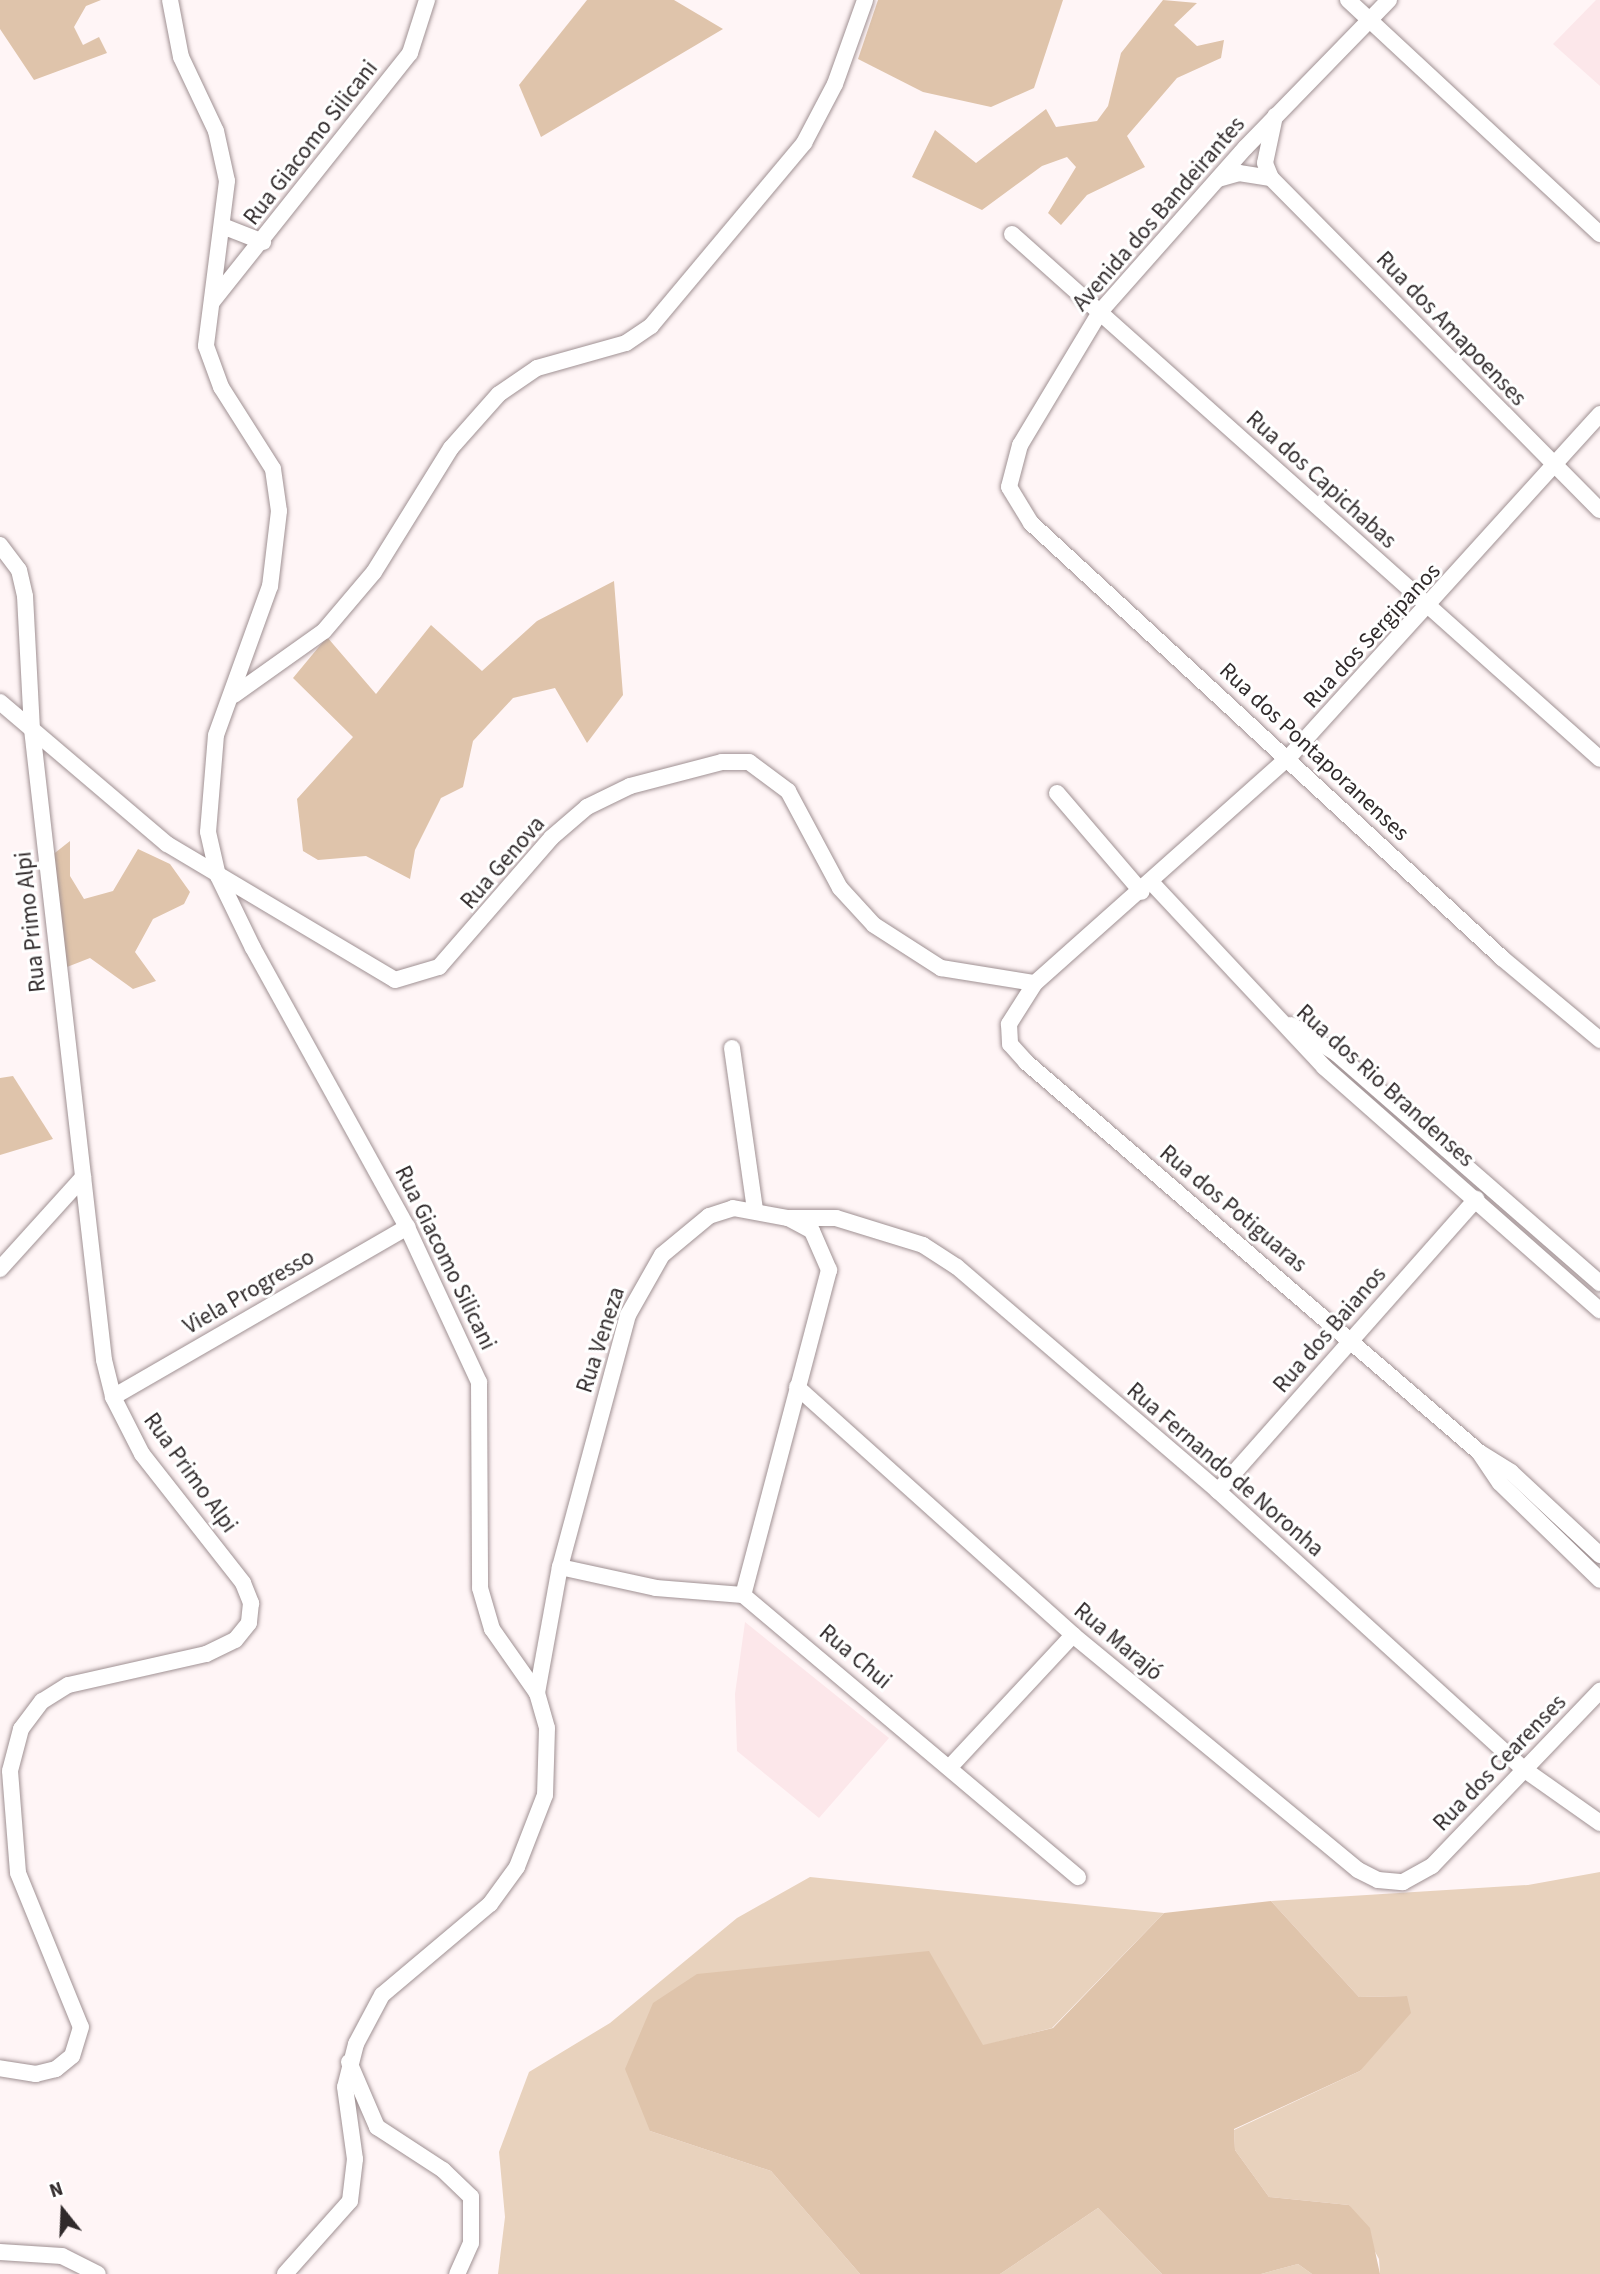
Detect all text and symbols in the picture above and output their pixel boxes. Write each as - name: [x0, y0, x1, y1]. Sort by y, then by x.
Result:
- street label: Rua Giacomo Silicani: [238, 55, 384, 231]
- street label: Avenida dos Bandeirantes: [1067, 111, 1251, 317]
- street label: Rua dos Amapoenses: [1370, 246, 1532, 412]
- street label: Rua dos Capichabas: [1240, 405, 1402, 555]
- street label: Rua dos Sergipanos: [1298, 558, 1446, 714]
- street label: Rua dos Pontaporanenses: [1213, 657, 1415, 847]
- street label: Rua Genova: [455, 811, 551, 915]
- street label: Rua Primo Alpi: [10, 850, 52, 994]
- street label: Rua dos Rio Brandenses: [1290, 999, 1480, 1173]
- street label: Rua dos Potiguaras: [1154, 1139, 1312, 1279]
- street label: Rua Giacomo Silicani: [388, 1161, 502, 1355]
- street label: Viela Progresso: [179, 1243, 319, 1341]
- street label: Rua dos Baianos: [1268, 1261, 1392, 1399]
- street label: Rua Veneza: [571, 1284, 631, 1396]
- street label: Rua Fernando de Noronha: [1121, 1377, 1329, 1563]
- street label: Rua Primo Alpi: [137, 1408, 243, 1538]
- street label: Rua Marajó: [1068, 1597, 1168, 1687]
- street label: Rua Chui: [813, 1619, 897, 1695]
- street label: Rua dos Cearenses: [1428, 1689, 1572, 1837]
- north arrow: [28, 2176, 98, 2246]
- text: N: [46, 2176, 67, 2205]

